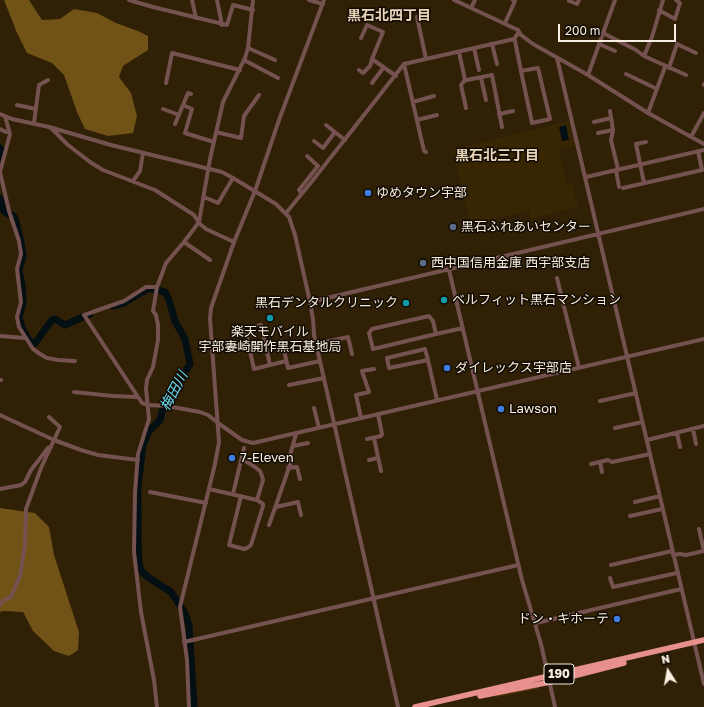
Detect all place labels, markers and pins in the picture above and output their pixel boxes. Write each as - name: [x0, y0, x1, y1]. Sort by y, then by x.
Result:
- place label: ゆめタウン宇部: [376, 185, 467, 201]
- marker: ゆめタウン宇部: [363, 188, 373, 198]
- place label: 黒石ふれあいセンター: [461, 219, 591, 235]
- marker: 黒石ふれあいセンター: [448, 222, 458, 232]
- place label: 西中国信用金庫 西宇部支店: [431, 255, 590, 271]
- marker: 西中国信用金庫 西宇部支店: [418, 258, 428, 268]
- place label: ベルフィット黒石マンション: [452, 292, 621, 308]
- place label: 黒石デンタルクリニック: [255, 295, 398, 311]
- marker: ベルフィット黒石マンション: [439, 295, 449, 305]
- marker: 黒石デンタルクリニック: [401, 298, 411, 308]
- marker: 楽天モバイル 宇部妻崎開作黒石基地局: [265, 313, 275, 323]
- place label: 楽天モバイル 宇部妻崎開作黒石基地局: [199, 324, 341, 355]
- place label: ダイレックス宇部店: [455, 360, 572, 376]
- marker: ダイレックス宇部店: [442, 363, 452, 373]
- place label: Lawson: [509, 401, 557, 417]
- marker: Lawson: [496, 404, 506, 414]
- place label: 7-Eleven: [240, 450, 294, 466]
- marker: 7-Eleven: [227, 453, 237, 463]
- place label: ドン・キホーテ: [518, 611, 609, 627]
- marker: ドン・キホーテ: [612, 614, 622, 624]

